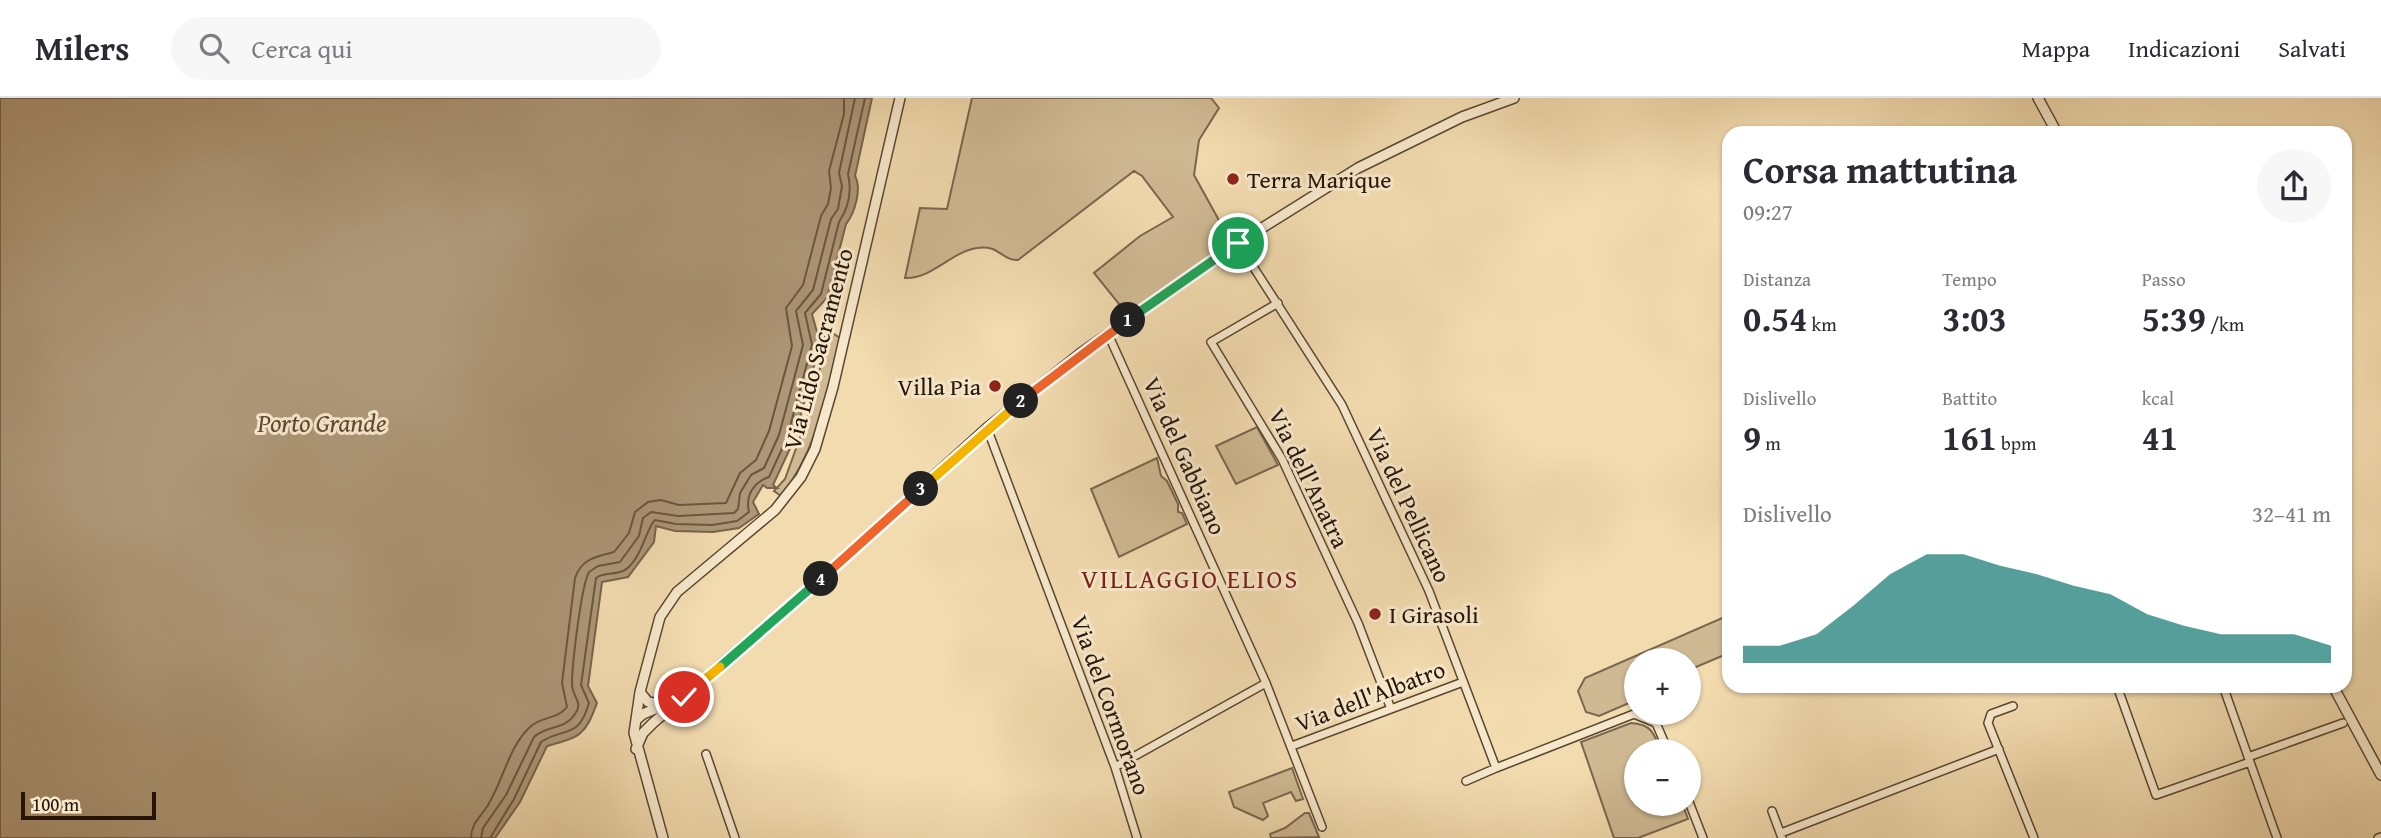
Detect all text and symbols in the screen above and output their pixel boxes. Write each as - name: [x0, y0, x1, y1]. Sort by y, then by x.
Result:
- search box: [171, 17, 661, 80]
- text: Milers: [35, 24, 129, 72]
- icon: search: [195, 29, 233, 67]
- text: Cerca qui: [251, 29, 353, 68]
- text: Mappa: [2022, 31, 2090, 66]
- text: Indicazioni: [2128, 31, 2240, 66]
- text: Salvati: [2278, 31, 2346, 66]
- text: Corsa mattutina: [1743, 141, 2017, 197]
- button: share: [2257, 149, 2331, 223]
- place label: Terra Marique: [1247, 162, 1391, 197]
- marker: Terra Marique: [1225, 171, 1241, 187]
- text: 09:27: [1743, 195, 1793, 228]
- pin: [1208, 213, 1268, 273]
- icon: arrive: [1219, 224, 1257, 262]
- street label: Via Lido Sacramento: [774, 244, 862, 454]
- text: Distanza: [1743, 265, 1811, 293]
- text: Tempo: [1942, 265, 1997, 293]
- text: Passo: [2142, 265, 2186, 293]
- text: 0.54: [1743, 293, 1807, 344]
- text: 3:03: [1942, 293, 2007, 344]
- text: 5:39: [2142, 293, 2206, 344]
- pin: 1: [1110, 302, 1146, 338]
- text: 1: [1123, 305, 1132, 333]
- text: km: [1807, 310, 1837, 338]
- text: /km: [2206, 310, 2244, 338]
- place label: Villa Pia: [897, 369, 982, 404]
- street label: Via del Gabbiano: [1135, 372, 1235, 540]
- marker: Villa Pia: [987, 378, 1003, 394]
- pin: 2: [1004, 384, 1038, 418]
- text: Dislivello: [1743, 384, 1816, 412]
- text: Battito: [1942, 384, 1997, 412]
- text: kcal: [2142, 384, 2174, 412]
- text: 2: [1016, 386, 1025, 414]
- street label: Via dell'Anatra: [1260, 402, 1358, 554]
- water label: Porto Grande: [257, 403, 386, 442]
- text: 9: [1743, 412, 1761, 463]
- text: 161: [1942, 412, 1997, 463]
- text: 41: [2142, 412, 2178, 463]
- street label: Via del Pellicano: [1358, 422, 1460, 588]
- text: m: [1761, 429, 1781, 457]
- text: bpm: [1997, 429, 2037, 457]
- pin: 3: [904, 472, 939, 506]
- text: 3: [916, 474, 925, 502]
- text: Dislivello: [1743, 497, 1832, 530]
- text: 32–41 m: [2252, 497, 2331, 530]
- district label: VILLAGGIO ELIOS: [1081, 559, 1299, 598]
- pin: 4: [804, 561, 838, 596]
- text: 4: [816, 564, 825, 592]
- place label: I Girasoli: [1389, 597, 1479, 632]
- marker: I Girasoli: [1367, 606, 1383, 622]
- street label: Via del Cormorano: [1062, 610, 1160, 800]
- map controls: [1624, 648, 1701, 816]
- button: +: [1624, 648, 1701, 725]
- street label: Via dell'Albatro: [1290, 651, 1450, 741]
- pin: [654, 667, 714, 727]
- icon: check: [665, 678, 703, 716]
- button: −: [1624, 739, 1701, 816]
- scale bar: [21, 789, 156, 821]
- text: 100 m: [32, 790, 79, 818]

